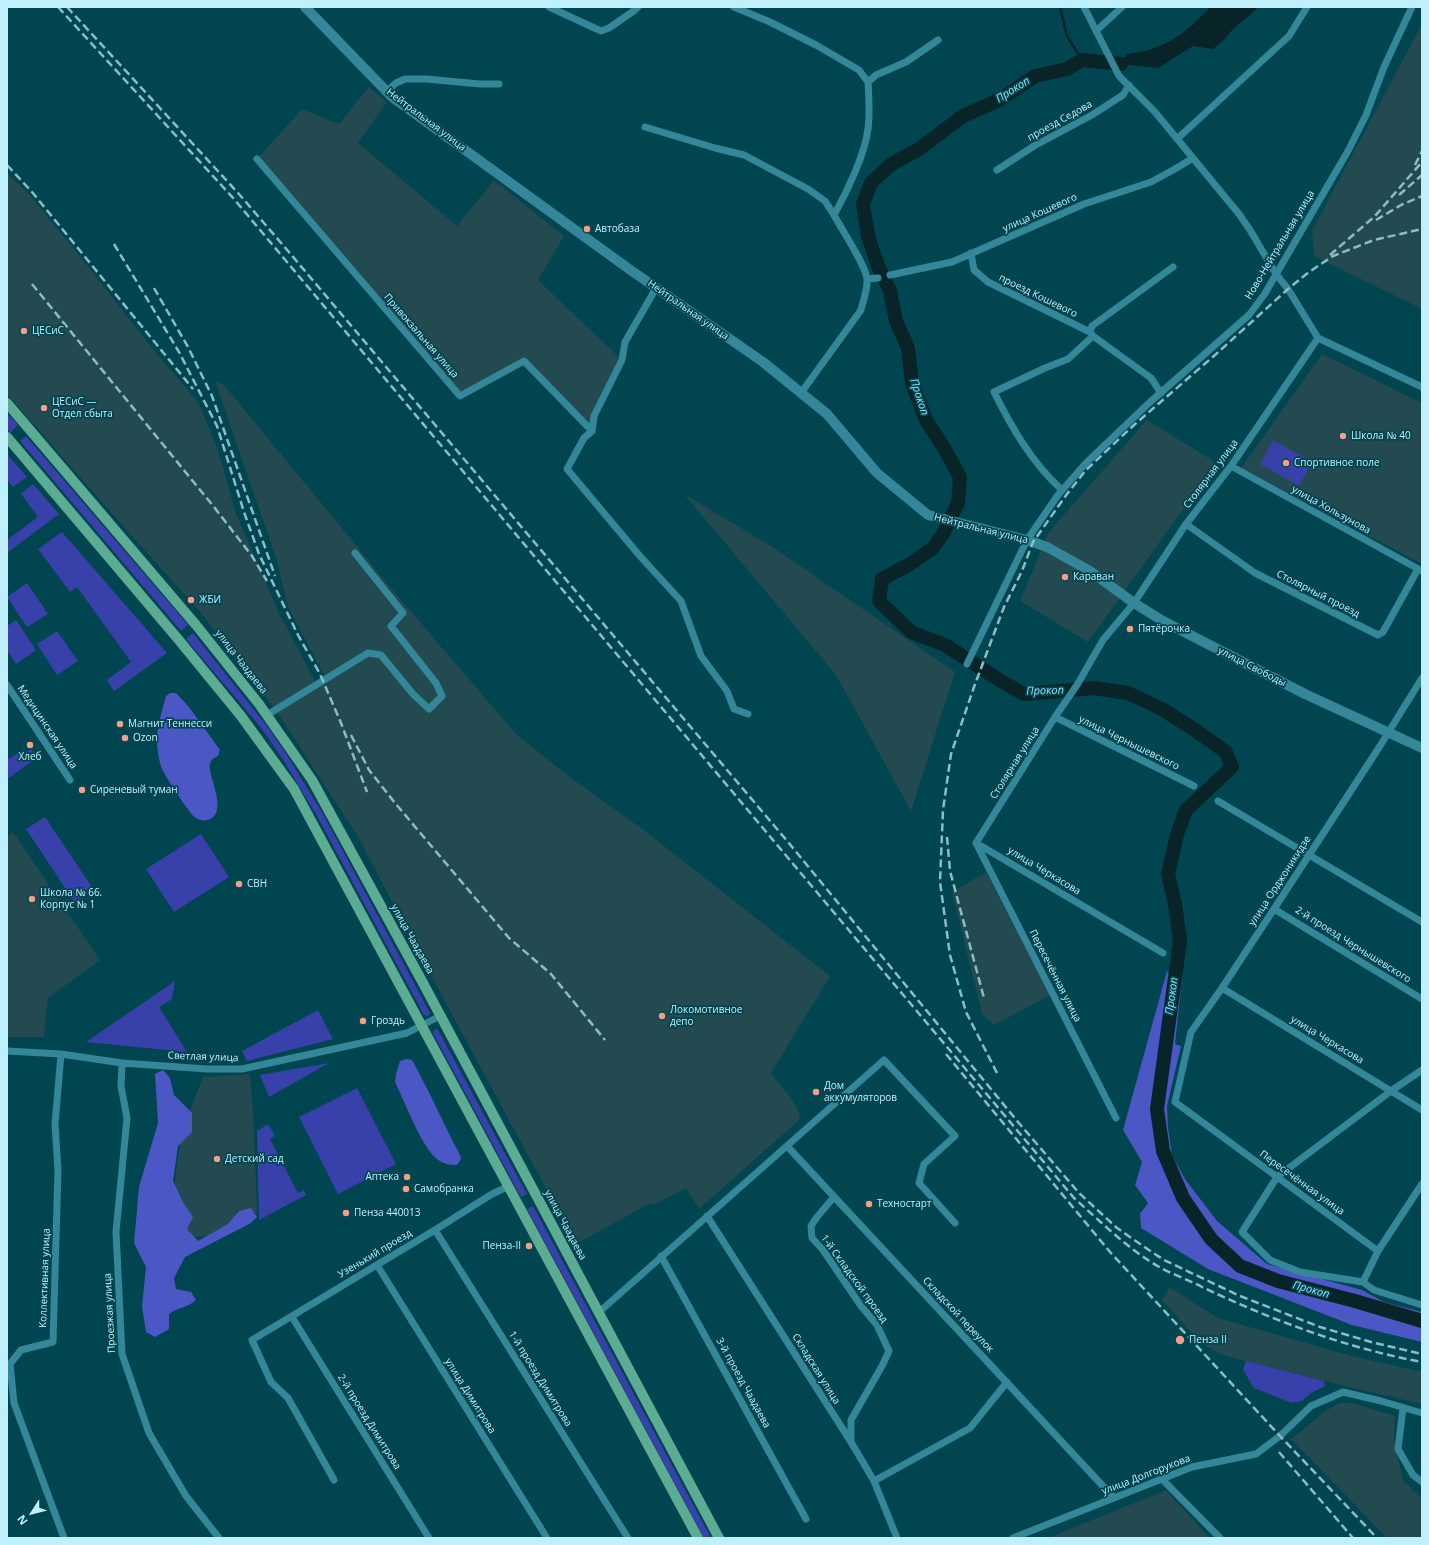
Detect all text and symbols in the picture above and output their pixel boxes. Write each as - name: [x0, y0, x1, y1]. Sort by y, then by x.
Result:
- water label: Прокоп: [993, 74, 1033, 106]
- street label: Нейтральная улица: [384, 86, 468, 154]
- street label: проезд Седова: [1026, 98, 1094, 144]
- street label: Ново-Нейтральная улица: [1243, 188, 1317, 302]
- street label: улица Кошевого: [1001, 191, 1079, 235]
- place label: Автобаза: [595, 223, 640, 235]
- marker: Автобаза: [582, 224, 592, 234]
- street label: проезд Кошевого: [997, 272, 1079, 320]
- street label: Нейтральная улица: [645, 277, 731, 343]
- street label: Привокзальная улица: [381, 291, 461, 381]
- place label: ЦЕСиС: [32, 325, 64, 337]
- marker: ЦЕСиС: [19, 326, 29, 336]
- water label: Прокоп: [907, 377, 931, 417]
- place label: ЦЕСиС — Отдел сбыта: [52, 396, 113, 420]
- marker: ЦЕСиС — Отдел сбыта: [39, 403, 49, 413]
- place label: Школа № 40: [1351, 430, 1411, 442]
- marker: Школа № 40: [1338, 431, 1348, 441]
- street label: Столярная улица: [1181, 437, 1241, 511]
- place label: Спортивное поле: [1294, 457, 1380, 469]
- marker: Спортивное поле: [1281, 458, 1291, 468]
- street label: улица Хользунова: [1289, 483, 1373, 537]
- street label: Нейтральная улица: [933, 512, 1029, 546]
- street label: Столярный проезд: [1274, 568, 1362, 620]
- place label: Караван: [1073, 571, 1114, 583]
- marker: Караван: [1060, 572, 1070, 582]
- place label: ЖБИ: [199, 594, 221, 606]
- marker: ЖБИ: [186, 595, 196, 605]
- place label: Пятёрочка: [1138, 623, 1190, 635]
- marker: Пятёрочка: [1125, 624, 1135, 634]
- street label: улица Чаадаева: [212, 628, 270, 696]
- street label: улица Свободы: [1216, 645, 1288, 689]
- street label: Медицинская улица: [15, 683, 79, 771]
- water label: Прокоп: [1026, 684, 1064, 698]
- street label: улица Чернышевского: [1077, 713, 1181, 773]
- place label: Магнит Теннесси: [128, 718, 212, 730]
- marker: Магнит Теннесси: [115, 719, 125, 729]
- street label: Столярная улица: [988, 724, 1042, 802]
- place label: Ozon: [133, 732, 158, 744]
- marker: Ozon: [120, 733, 130, 743]
- marker: Хлеб: [25, 740, 35, 750]
- place label: Хлеб: [18, 751, 42, 763]
- place label: Сиреневый туман: [90, 784, 178, 796]
- marker: Сиреневый туман: [77, 785, 87, 795]
- street label: улица Орджоникидзе: [1246, 834, 1314, 928]
- street label: улица Черкасова: [1005, 844, 1083, 898]
- place label: СВН: [247, 878, 267, 890]
- marker: СВН: [234, 879, 244, 889]
- place label: Школа № 66. Корпус № 1: [40, 887, 102, 910]
- marker: Школа № 66. Корпус № 1: [27, 894, 37, 904]
- street label: улица Чаадаева: [388, 902, 436, 976]
- street label: 2-й проезд Чернышевского: [1293, 904, 1413, 986]
- street label: Пересечённая улица: [1027, 928, 1083, 1024]
- water label: Прокоп: [1163, 976, 1181, 1016]
- place label: Локомотивное депо: [670, 1004, 742, 1028]
- marker: Локомотивное депо: [657, 1011, 667, 1021]
- street label: улица Черкасова: [1288, 1013, 1366, 1067]
- place label: Гроздь: [371, 1015, 405, 1027]
- marker: Гроздь: [358, 1016, 368, 1026]
- street label: Светлая улица: [167, 1050, 239, 1064]
- place label: Дом аккумуляторов: [824, 1080, 897, 1104]
- marker: Дом аккумуляторов: [811, 1087, 821, 1097]
- street label: Пересечённая улица: [1257, 1148, 1347, 1218]
- place label: Детский сад: [225, 1153, 284, 1165]
- marker: Детский сад: [212, 1154, 222, 1164]
- place label: Аптека: [365, 1171, 399, 1183]
- marker: Аптека: [402, 1172, 412, 1182]
- place label: Самобранка: [414, 1183, 474, 1195]
- marker: Самобранка: [401, 1184, 411, 1194]
- street label: улица Чаадаева: [541, 1188, 589, 1262]
- place label: Техностарт: [877, 1198, 932, 1210]
- marker: Техностарт: [864, 1199, 874, 1209]
- place label: Пенза 440013: [354, 1207, 421, 1219]
- marker: Пенза 440013: [341, 1208, 351, 1218]
- street label: Узенький проезд: [336, 1227, 414, 1281]
- street label: Коллективная улица: [37, 1228, 53, 1328]
- street label: 1-й Складской проезд: [818, 1233, 890, 1325]
- place label: Пенза-II: [483, 1240, 521, 1252]
- marker: Пенза-II: [524, 1241, 534, 1251]
- street label: Проезжая улица: [102, 1273, 118, 1353]
- street label: Складской переулок: [920, 1275, 996, 1355]
- water label: Прокоп: [1291, 1279, 1331, 1301]
- street label: 1-й проезд Димитрова: [506, 1329, 574, 1429]
- street label: Складская улица: [789, 1331, 843, 1407]
- marker: Пенза II: [1174, 1334, 1186, 1346]
- place label: Пенза II: [1189, 1334, 1227, 1346]
- street label: 3-й проезд Чаадаева: [713, 1336, 773, 1430]
- street label: улица Димитрова: [442, 1356, 498, 1436]
- street label: 2-й проезд Димитрова: [335, 1372, 403, 1472]
- street label: улица Долгорукова: [1100, 1453, 1192, 1497]
- north arrow: [12, 1493, 52, 1533]
- text: N: [13, 1512, 31, 1528]

